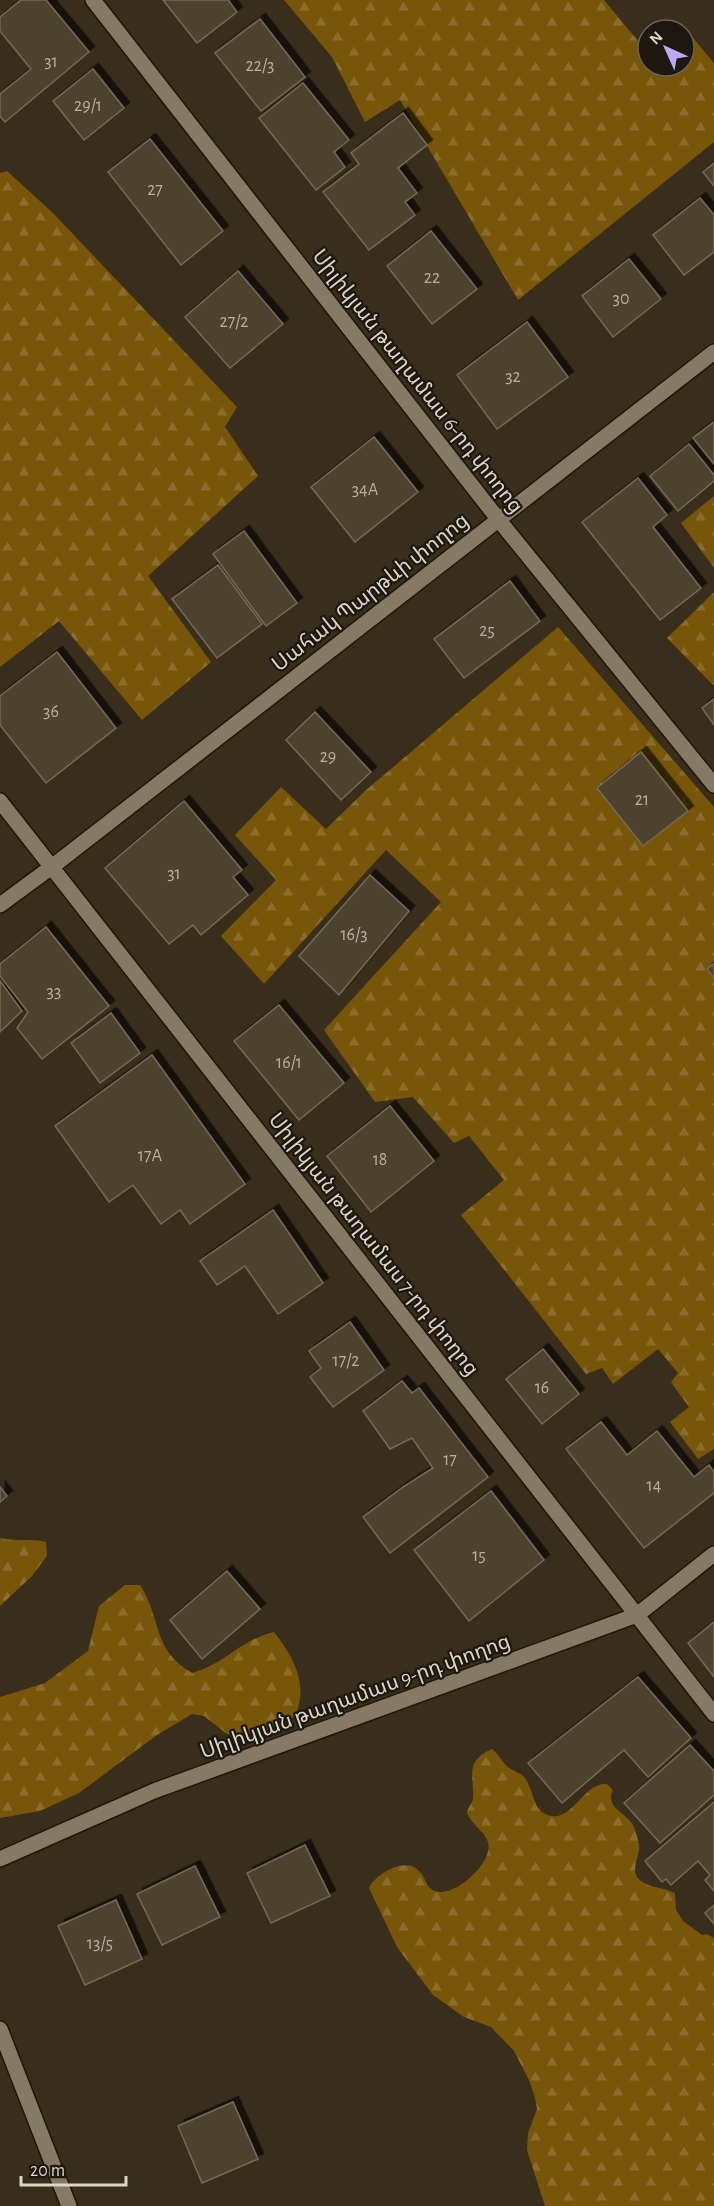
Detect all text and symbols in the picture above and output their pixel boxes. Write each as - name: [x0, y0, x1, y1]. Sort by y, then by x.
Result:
- north arrow: [636, 18, 696, 78]
- text: N: [647, 29, 666, 48]
- house number: 31: [44, 53, 58, 71]
- house number: 22/3: [246, 57, 274, 75]
- house number: 29/1: [74, 97, 102, 115]
- house number: 27: [147, 181, 163, 199]
- street label: Սիլիկյան թաղամաս 6-րդ փողոց: [308, 246, 527, 518]
- house number: 22: [424, 269, 440, 287]
- house number: 30: [613, 290, 629, 308]
- house number: 27/2: [219, 313, 249, 331]
- house number: 32: [505, 368, 521, 386]
- house number: 34А: [352, 481, 379, 499]
- street label: Սահակ Պարթևի փողոց: [268, 509, 473, 676]
- house number: 25: [479, 622, 495, 640]
- house number: 36: [43, 703, 59, 721]
- house number: 29: [320, 748, 336, 766]
- house number: 21: [635, 791, 649, 809]
- house number: 31: [167, 865, 181, 883]
- house number: 16/3: [340, 926, 368, 944]
- house number: 33: [47, 983, 61, 1001]
- house number: 16/1: [276, 1054, 302, 1072]
- street label: Սիլիկյան թաղամաս 7-րդ փողոց: [264, 1109, 483, 1380]
- house number: 17А: [138, 1147, 163, 1165]
- house number: 18: [373, 1151, 387, 1169]
- house number: 17/2: [332, 1352, 360, 1370]
- house number: 16: [535, 1379, 549, 1397]
- house number: 17: [443, 1451, 457, 1469]
- house number: 14: [647, 1477, 662, 1495]
- house number: 15: [472, 1547, 486, 1565]
- street label: Սիլիկյան թաղամաս 9-րդ փողոց: [197, 1630, 513, 1763]
- house number: 13/5: [87, 1935, 113, 1953]
- scale bar: [21, 2149, 126, 2187]
- text: 20 m: [30, 2162, 65, 2180]

